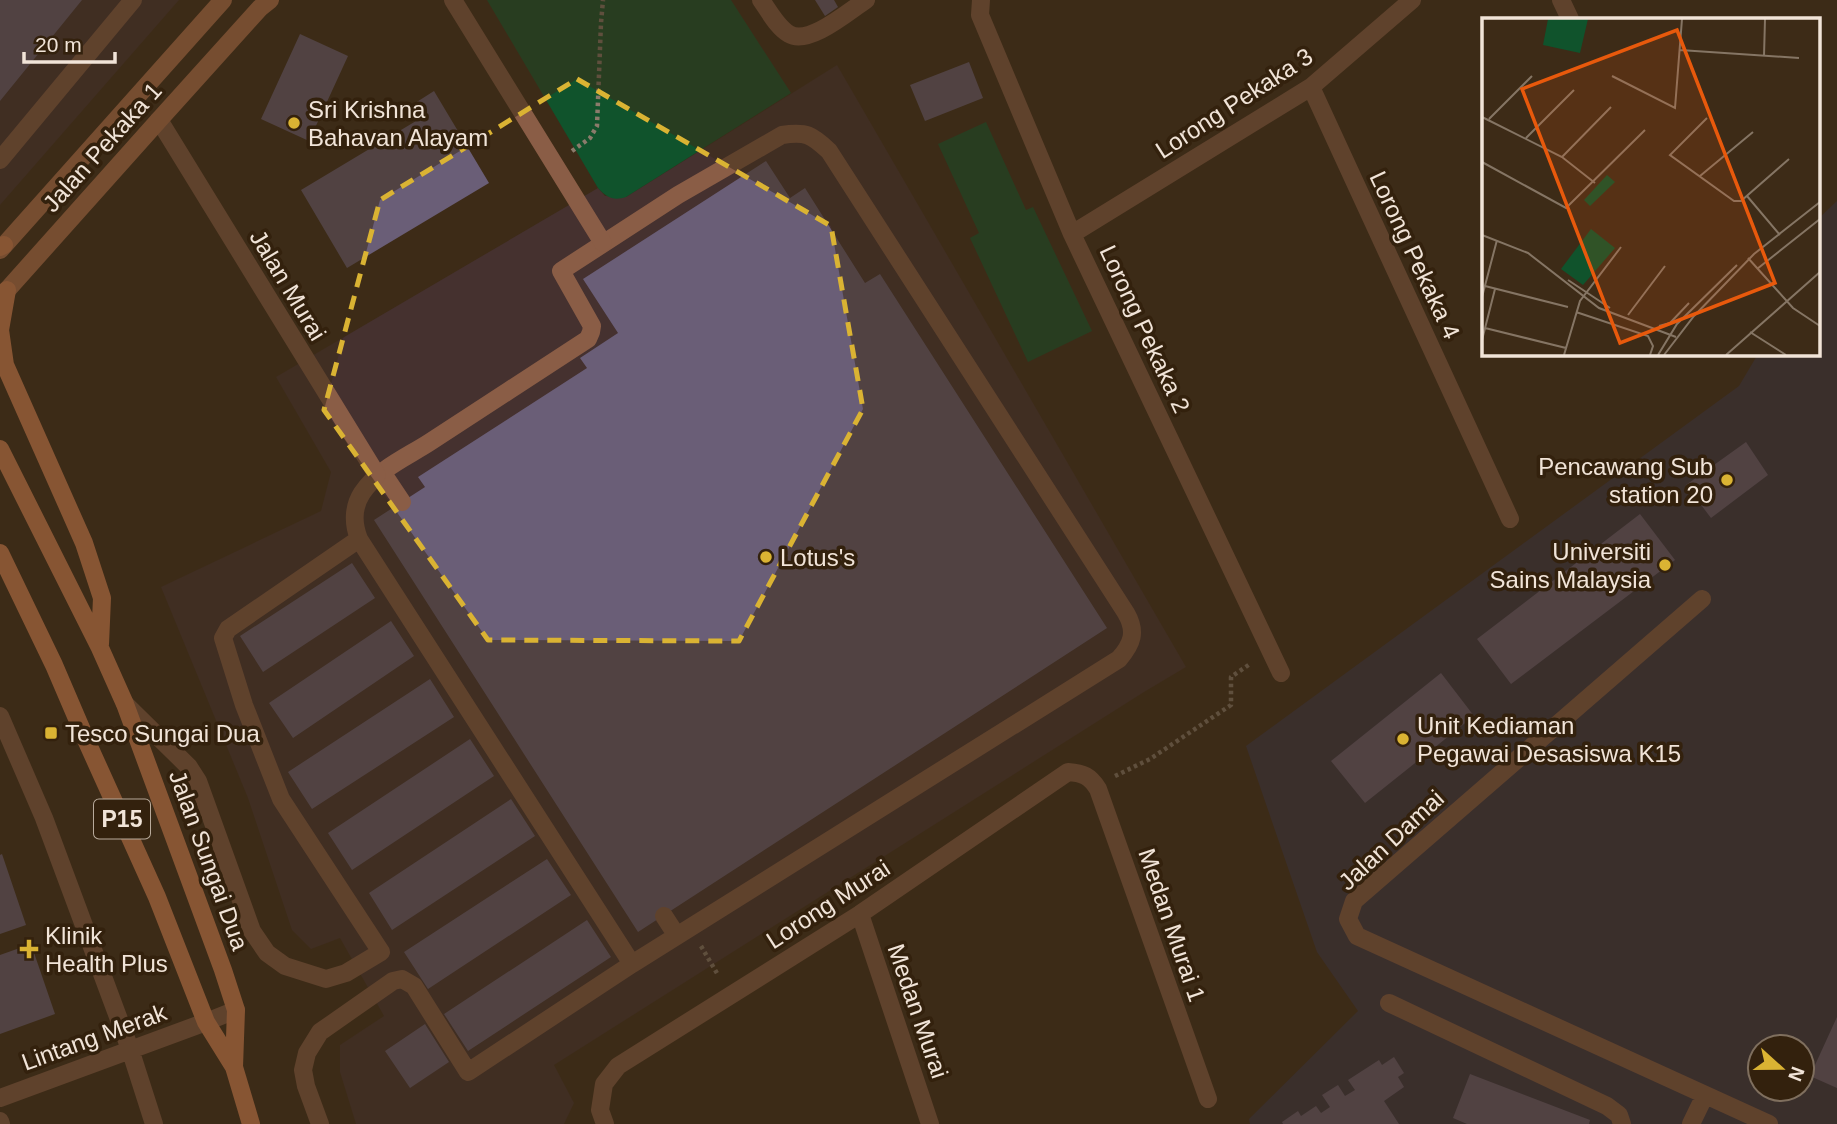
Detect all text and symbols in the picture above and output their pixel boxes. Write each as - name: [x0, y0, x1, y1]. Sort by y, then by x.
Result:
- inset map: [1482, 18, 1820, 355]
- scale bar: [24, 21, 116, 65]
- text: 20 m: [35, 33, 82, 56]
- street label: Lorong Pekaka 3: [1151, 42, 1317, 164]
- street label: Jalan Pekaka 1: [37, 77, 167, 217]
- place label: Sri Krishna Bahavan Alayam: [308, 96, 488, 151]
- marker: Sri Krishna Bahavan Alayam: [286, 115, 302, 131]
- street label: Lorong Pekaka 4: [1364, 167, 1466, 343]
- street label: Jalan Murai: [244, 225, 332, 345]
- street label: Lorong Pekaka 2: [1094, 241, 1196, 417]
- place label: Pencawang Sub station 20: [1538, 453, 1713, 508]
- marker: Pencawang Sub station 20: [1719, 472, 1735, 488]
- place label: Universiti Sains Malaysia: [1490, 538, 1652, 593]
- place label: Lotus's: [780, 544, 855, 571]
- marker: Lotus's: [758, 549, 774, 565]
- marker: Universiti Sains Malaysia: [1657, 557, 1673, 573]
- place label: Unit Kediaman Pegawai Desasiswa K15: [1417, 712, 1681, 767]
- place label: Tesco Sungai Dua: [65, 720, 260, 747]
- marker: Tesco Sungai Dua: [43, 725, 59, 741]
- marker: Unit Kediaman Pegawai Desasiswa K15: [1395, 731, 1411, 747]
- street label: Jalan Sungai Dua: [164, 766, 254, 954]
- street label: Jalan Damai: [1333, 785, 1449, 895]
- road number: P15: [94, 800, 150, 838]
- street label: Medan Murai 1: [1133, 845, 1211, 1005]
- street label: Lorong Murai: [761, 854, 895, 954]
- place label: Klinik Health Plus: [45, 922, 168, 977]
- marker: Klinik Health Plus: [19, 939, 39, 959]
- street label: Medan Murai: [882, 940, 954, 1082]
- street label: Lintang Merak: [18, 998, 171, 1076]
- north arrow: [1746, 1033, 1816, 1103]
- text: N: [1784, 1064, 1809, 1084]

